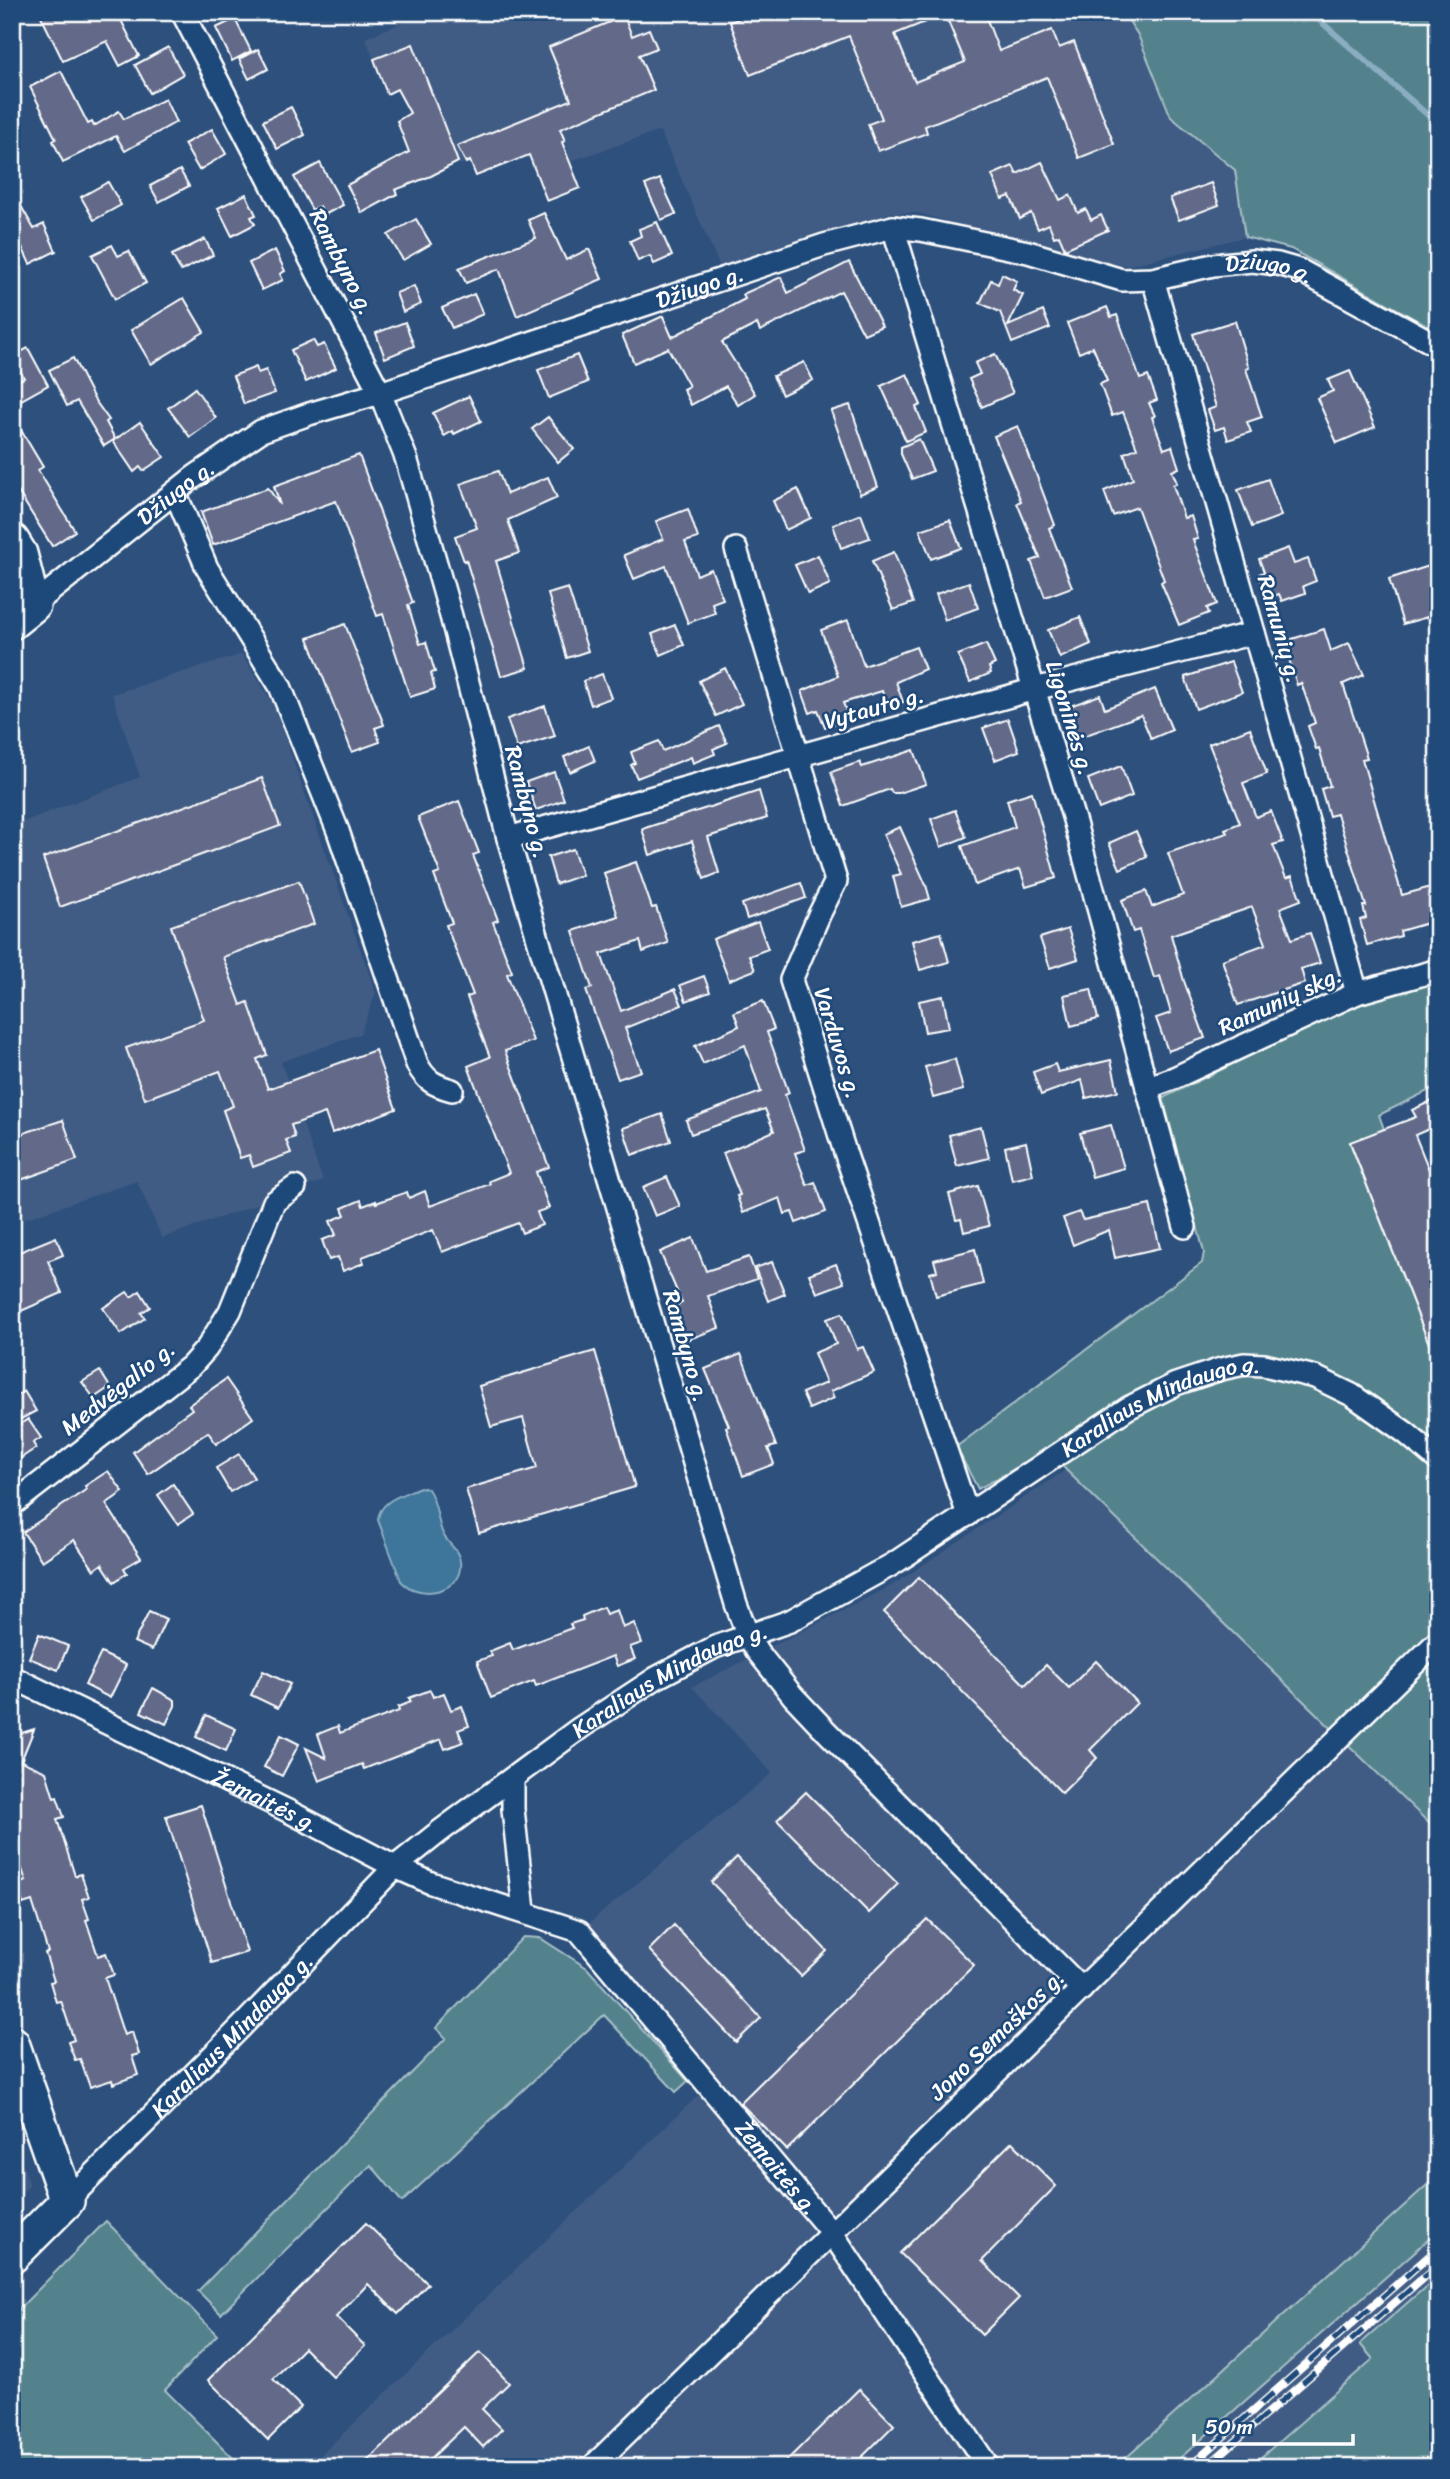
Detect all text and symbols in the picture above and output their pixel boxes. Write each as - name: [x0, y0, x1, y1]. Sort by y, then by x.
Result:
- street label: Rambyno g.: [297, 201, 387, 323]
- street label: Džiugo g.: [1223, 240, 1323, 296]
- street label: Džiugo g.: [650, 253, 749, 320]
- street label: Džiugo g.: [127, 448, 224, 536]
- street label: Ramunių g.: [1245, 570, 1315, 688]
- street label: Ligoninės g.: [1033, 655, 1107, 781]
- street label: Vytauto g.: [819, 674, 929, 742]
- street label: Rambyno g.: [492, 741, 562, 863]
- street label: Ramunių skg.: [1211, 954, 1349, 1048]
- street label: Varduvos g.: [802, 982, 874, 1104]
- street label: Rambyno g.: [650, 1285, 722, 1407]
- street label: Medvėgalio g.: [51, 1330, 185, 1446]
- street label: Karaliaus Mindaugo g.: [1051, 1343, 1262, 1468]
- street label: Karaliaus Mindaugo g.: [562, 1610, 773, 1749]
- street label: Žemaitės g.: [205, 1756, 327, 1844]
- street label: Karaliaus Mindaugo g.: [140, 1942, 324, 2128]
- street label: Jono Semaškos g.: [918, 1959, 1075, 2112]
- street label: Žemaitės g.: [724, 2110, 830, 2225]
- scale bar: [1194, 2402, 1354, 2446]
- text: 50 m: [1205, 2408, 1253, 2446]

